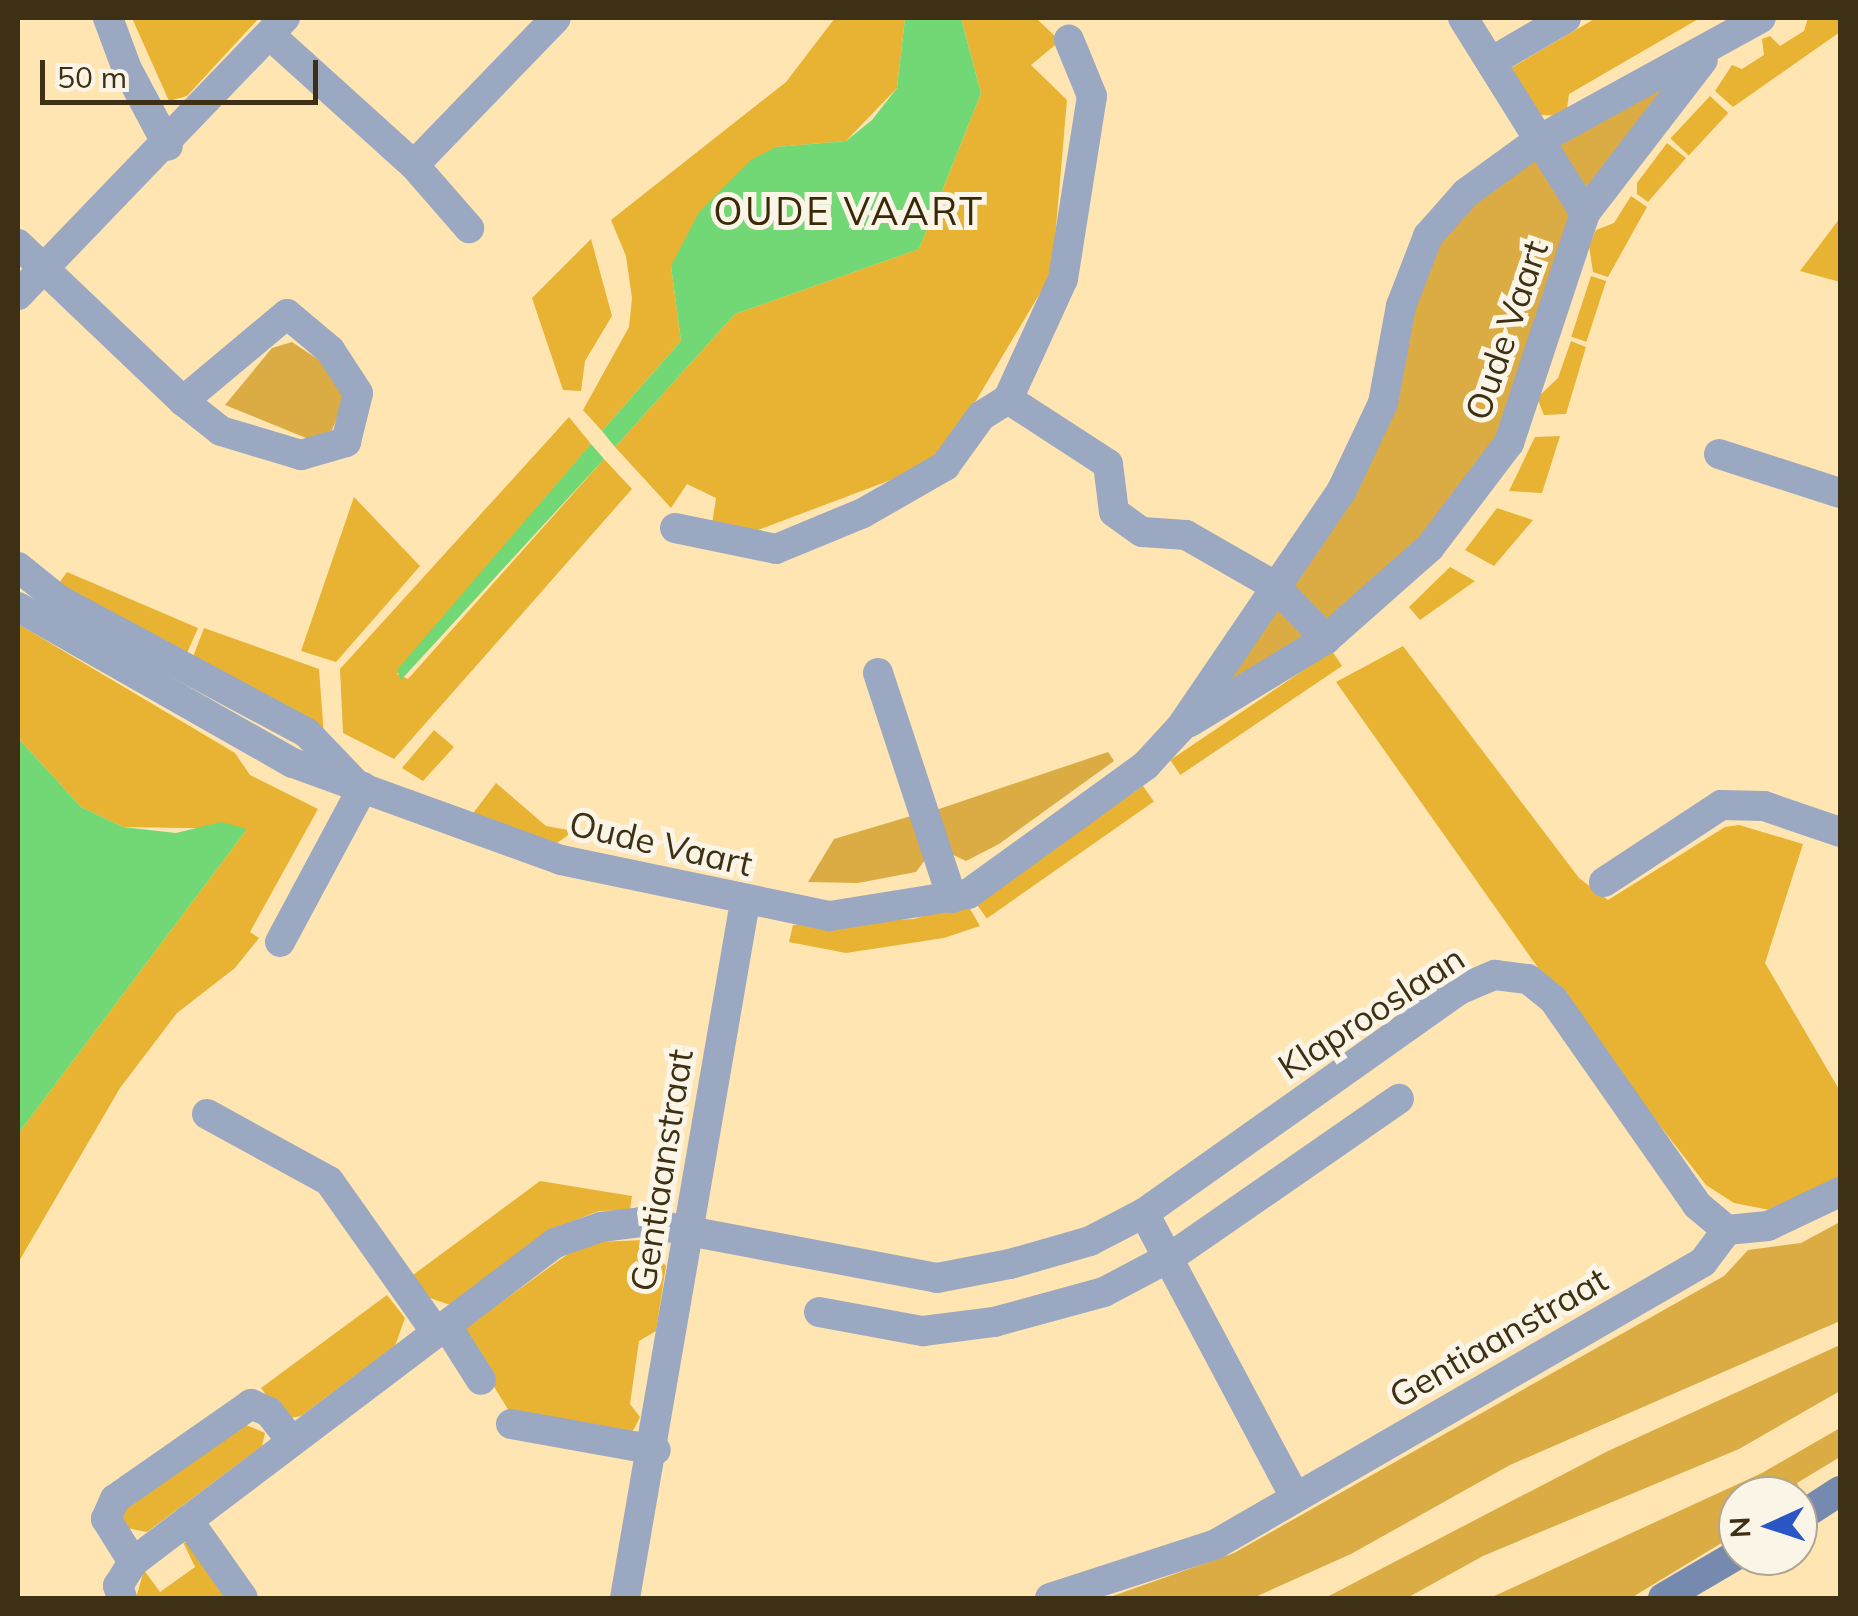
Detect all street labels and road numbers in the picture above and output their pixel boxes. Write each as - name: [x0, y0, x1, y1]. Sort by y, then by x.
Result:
- street label: Oude Vaart: [1456, 235, 1556, 425]
- street label: Oude Vaart: [565, 802, 757, 884]
- street label: Klaprooslaan: [1270, 936, 1472, 1088]
- street label: Gentiaanstraat: [621, 1046, 701, 1294]
- street label: Gentiaanstraat: [1382, 1258, 1614, 1416]

